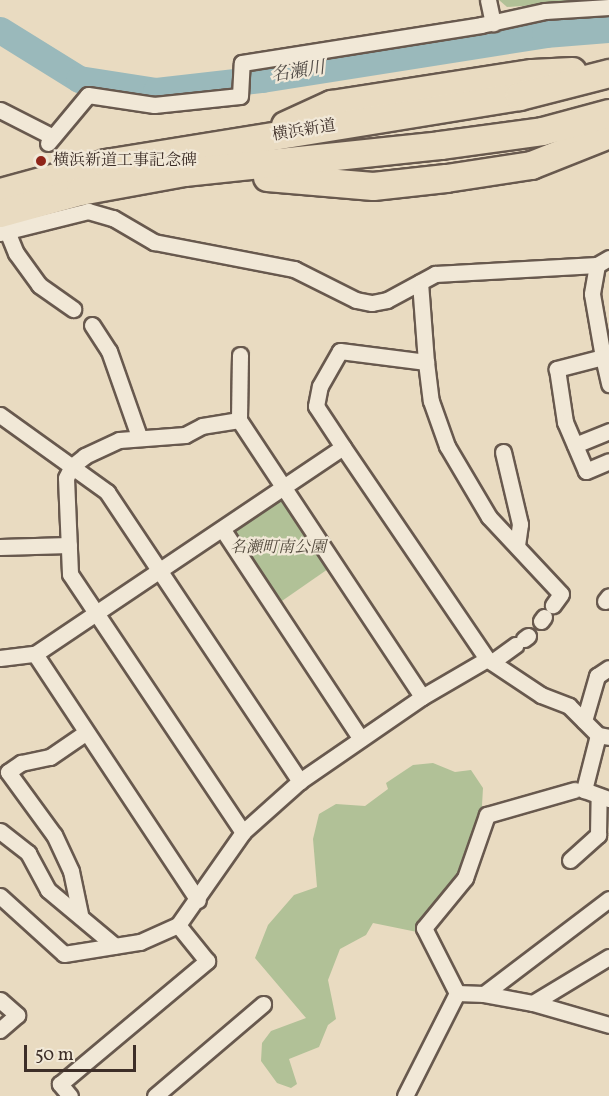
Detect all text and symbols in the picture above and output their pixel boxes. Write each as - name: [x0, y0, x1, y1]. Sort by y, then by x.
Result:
- water label: 名瀬川: [270, 58, 326, 88]
- street label: 横浜新道: [271, 117, 337, 145]
- place label: 横浜新道工事記念碑: [53, 151, 197, 171]
- marker: 横浜新道工事記念碑: [34, 154, 48, 168]
- park label: 名瀬町南公園: [230, 538, 326, 558]
- scale bar: [27, 1033, 140, 1071]
- text: 50 m: [35, 1043, 74, 1068]

